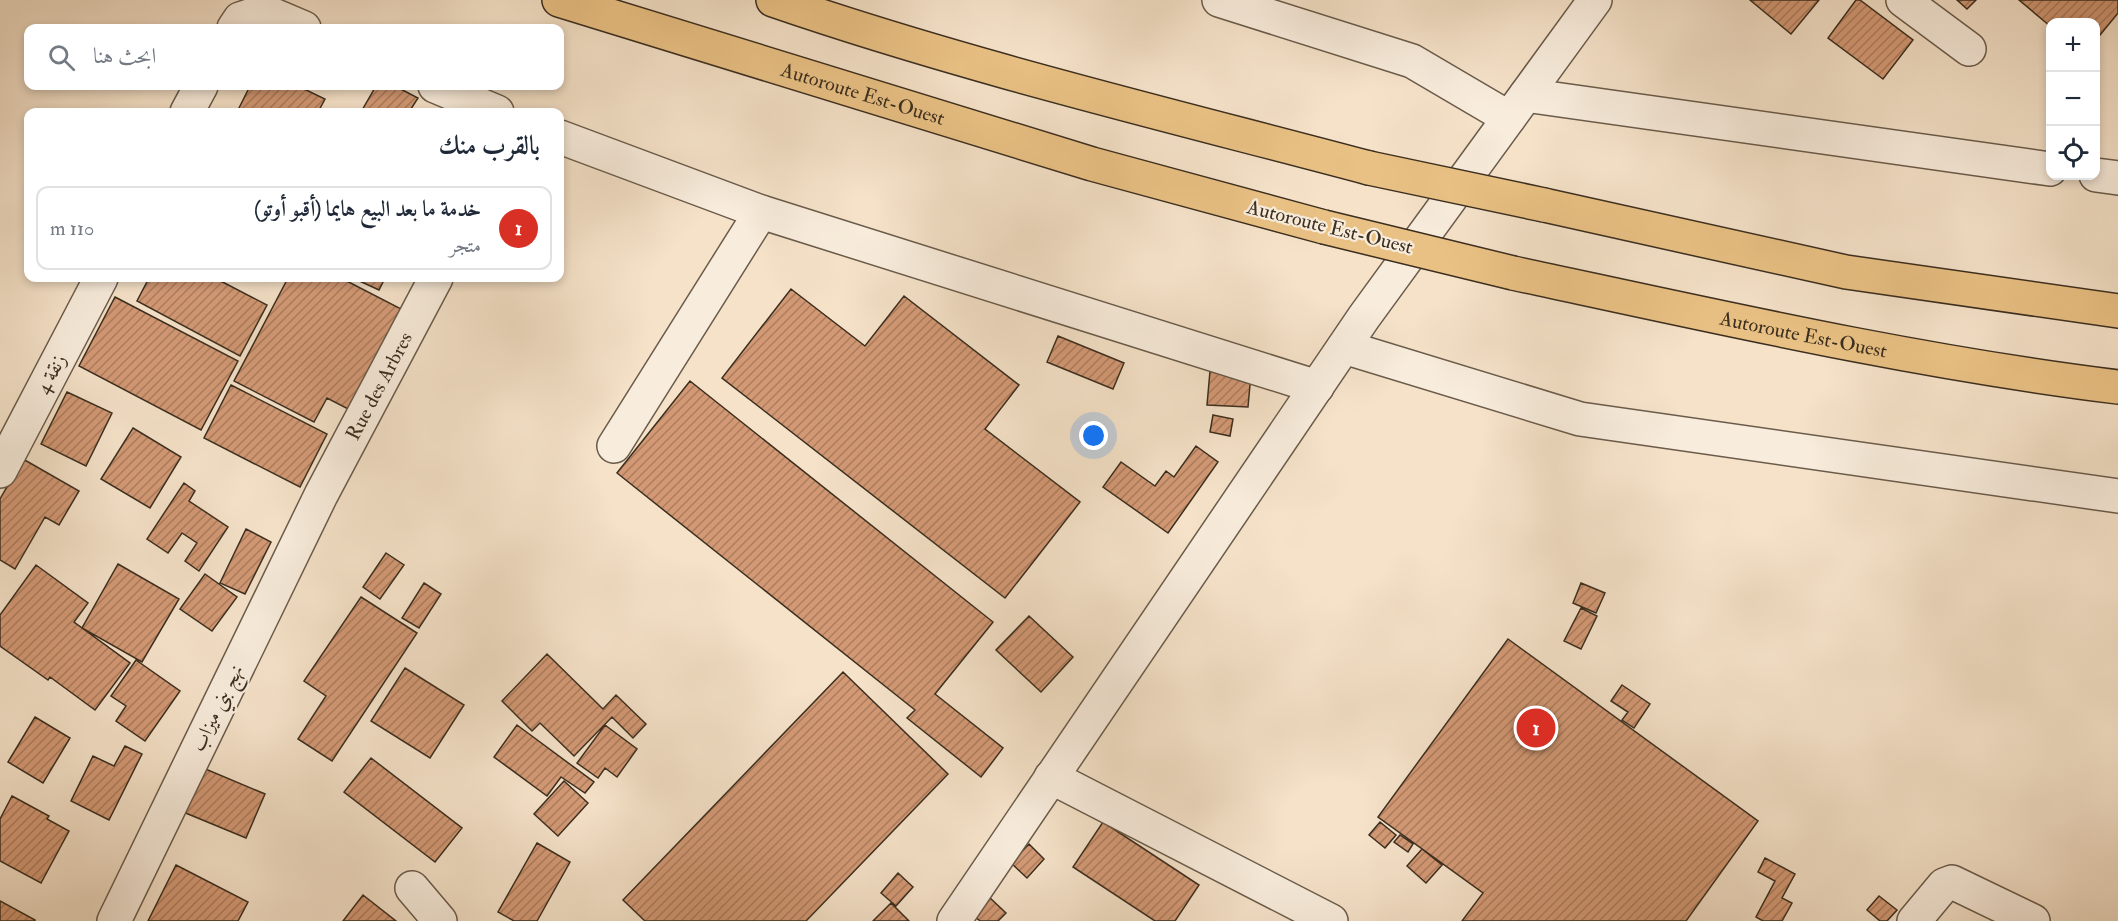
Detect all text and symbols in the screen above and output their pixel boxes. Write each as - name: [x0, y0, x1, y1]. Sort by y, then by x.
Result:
- map controls: [2046, 18, 2100, 180]
- button: +: [2046, 18, 2100, 72]
- search box: [24, 24, 564, 90]
- icon: search: [45, 41, 78, 74]
- text: ابحث هنا: [93, 42, 156, 70]
- street label: Autoroute Est-Ouest: [777, 56, 948, 131]
- button: −: [2046, 72, 2100, 126]
- button: locate: [2046, 126, 2100, 180]
- text: بالقرب منك: [438, 130, 540, 162]
- street label: Autoroute Est-Ouest: [1244, 194, 1416, 260]
- text: خدمة ما بعد البيع هايما (أقبو أوتو): [254, 195, 481, 223]
- text: 110 m: [50, 216, 94, 241]
- text: 1: [515, 216, 522, 241]
- text: متجر: [449, 233, 481, 258]
- street label: Autoroute Est-Ouest: [1717, 305, 1890, 363]
- street label: Rue des Arbres: [340, 327, 418, 444]
- street label: زنقة 4: [30, 350, 72, 398]
- your location: [1079, 421, 1108, 450]
- street label: نهج بني ميزاب: [185, 660, 253, 758]
- pin: 1: [1516, 706, 1556, 750]

